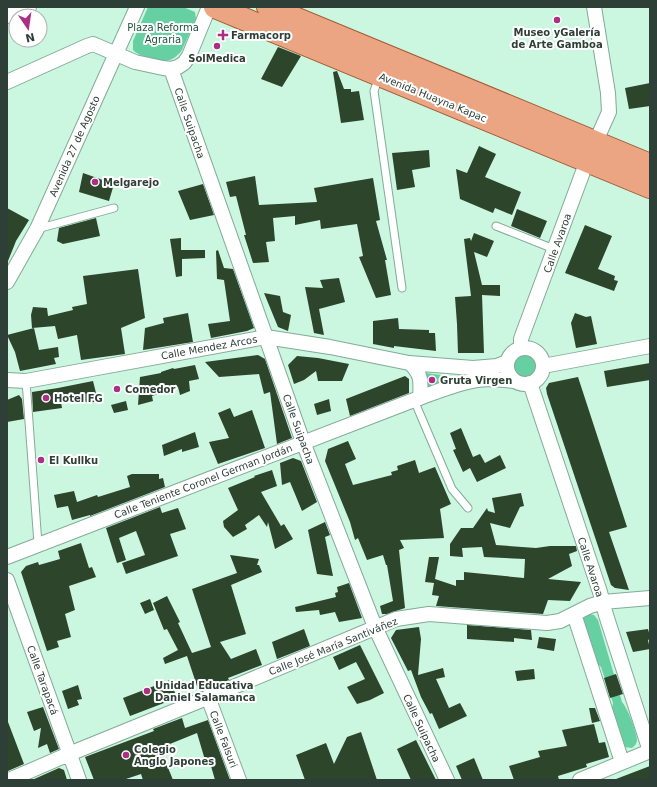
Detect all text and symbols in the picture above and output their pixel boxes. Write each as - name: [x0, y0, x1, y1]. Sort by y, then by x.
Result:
- north arrow: [8, 8, 48, 48]
- marker: Museo yGalería de Arte Gamboa: [552, 15, 562, 25]
- park label: Plaza Reforma Agraria: [127, 22, 199, 45]
- place label: Museo yGalería de Arte Gamboa: [511, 27, 603, 50]
- text: N: [24, 30, 36, 45]
- marker: Farmacorp: [218, 30, 228, 40]
- place label: Farmacorp: [231, 30, 291, 41]
- marker: SolMedica: [212, 41, 222, 51]
- place label: SolMedica: [188, 53, 246, 64]
- street label: Avenida Huayna Kapac: [377, 71, 488, 124]
- street label: Calle Suipacha: [172, 86, 207, 160]
- street label: Avenida 27 de Agosto: [47, 94, 102, 198]
- marker: Melgarejo: [90, 177, 100, 187]
- place label: Melgarejo: [103, 177, 159, 188]
- street label: Calle Avaroa: [542, 212, 573, 274]
- street label: Calle Mendez Arcos: [160, 334, 258, 361]
- marker: Gruta Virgen: [427, 375, 437, 385]
- place label: Gruta Virgen: [440, 375, 512, 386]
- marker: Comedor: [112, 384, 122, 394]
- place label: Comedor: [125, 384, 175, 395]
- marker: Hotel FG: [41, 393, 51, 403]
- place label: Hotel FG: [54, 393, 103, 404]
- street label: Calle Suipacha: [281, 393, 316, 466]
- street label: Calle Teniente Coronel German Jordán: [113, 442, 294, 521]
- marker: El Kullku: [36, 455, 46, 465]
- place label: El Kullku: [49, 455, 98, 466]
- street label: Calle Avaroa: [576, 536, 605, 599]
- street label: Calle José María Santiváñez: [267, 616, 399, 677]
- street label: Calle Tarapacá: [25, 644, 60, 716]
- place label: Unidad Educativa Daniel Salamanca: [155, 680, 255, 703]
- marker: Unidad Educativa Daniel Salamanca: [142, 686, 152, 696]
- street label: Calle Suipacha: [401, 692, 442, 764]
- street label: Calle Falsuri: [208, 709, 239, 769]
- place label: Colegio Anglo Japones: [134, 744, 214, 767]
- marker: Colegio Anglo Japones: [121, 750, 131, 760]

